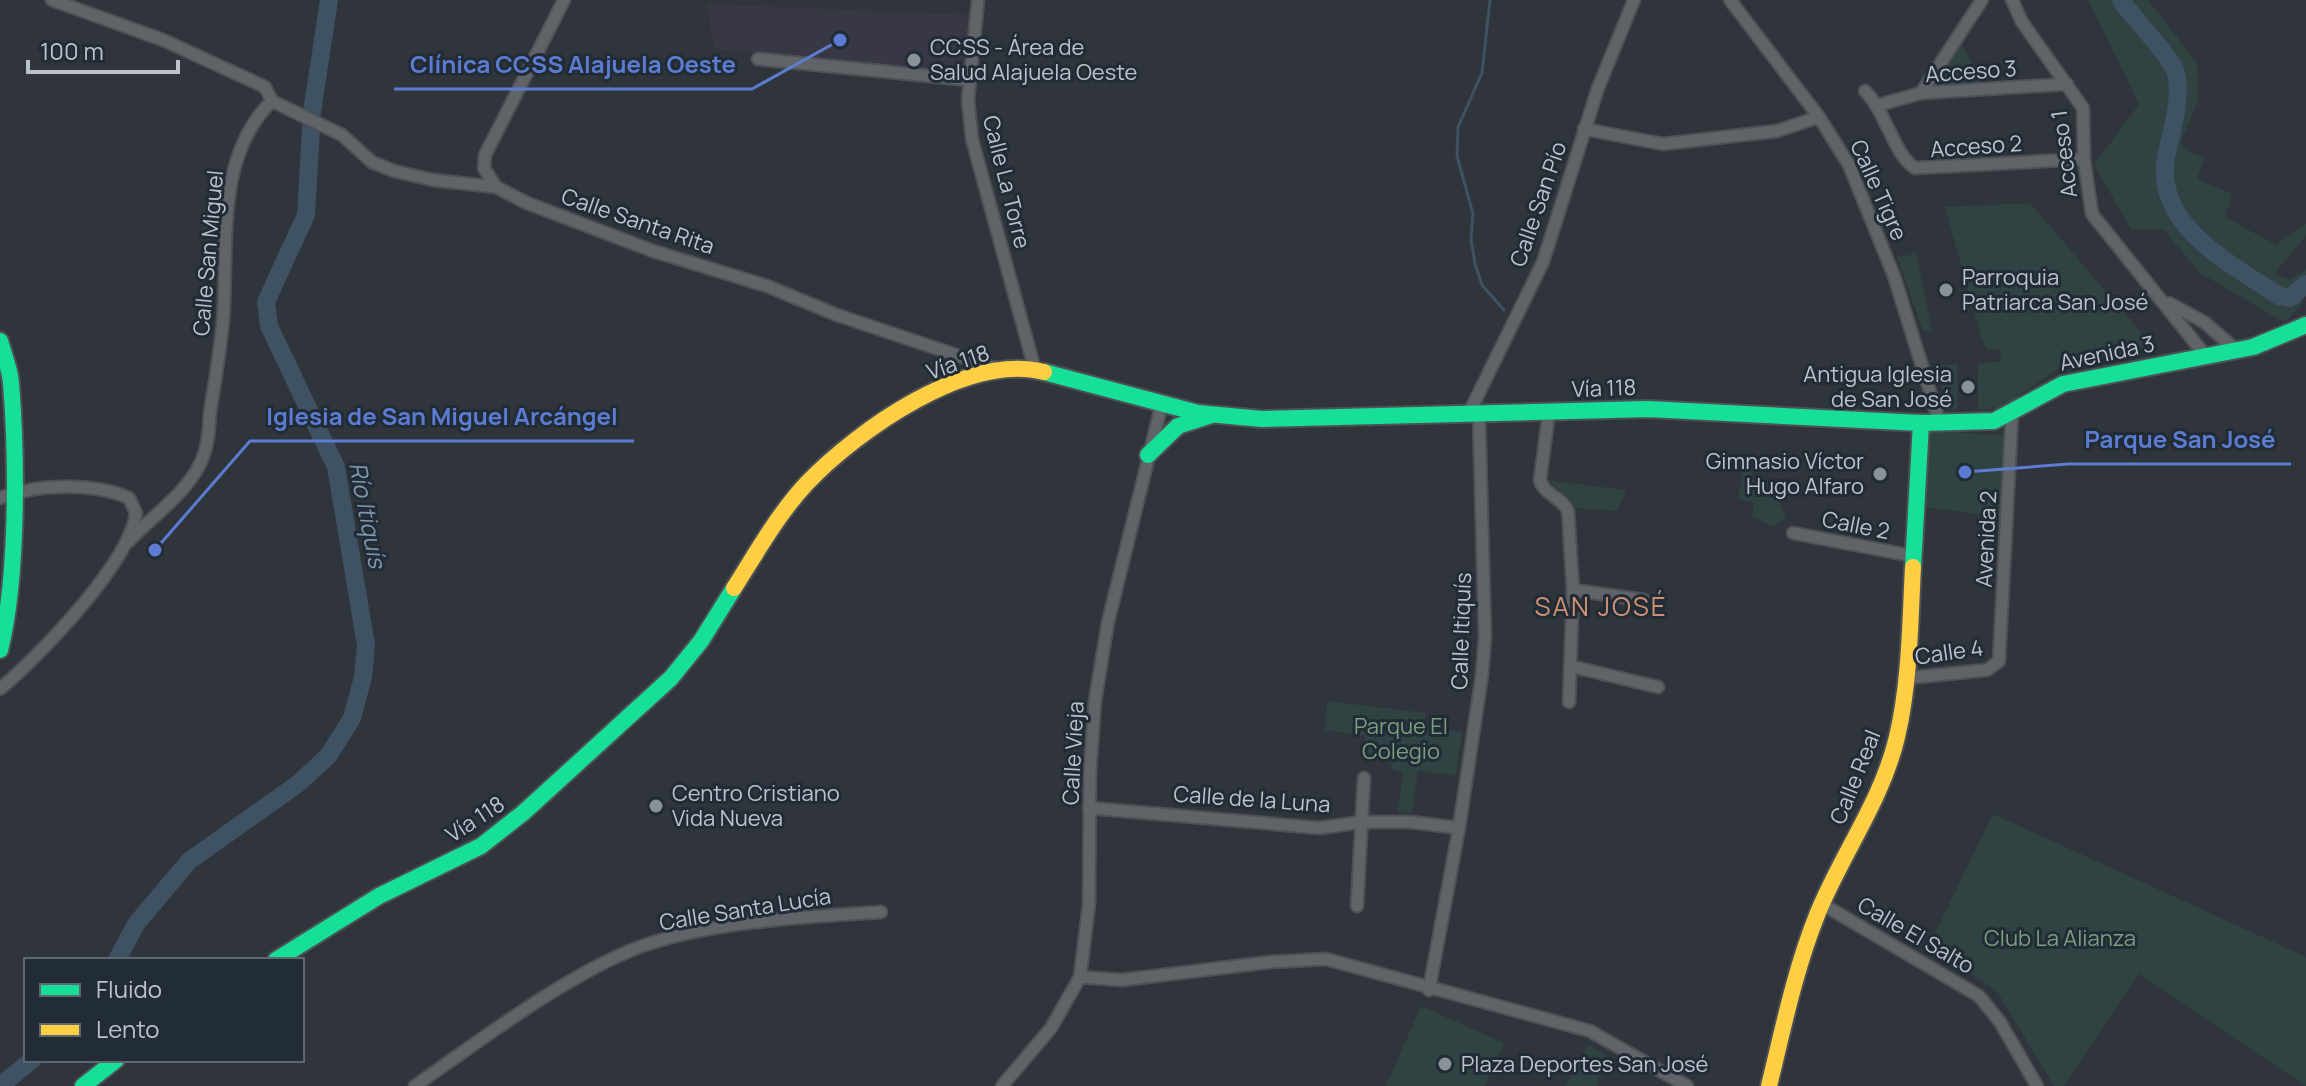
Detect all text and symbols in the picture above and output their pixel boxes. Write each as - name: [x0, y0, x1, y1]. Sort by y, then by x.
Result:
- scale bar: [28, 24, 178, 74]
- place label: CCSS - Área de Salud Alajuela Oeste: [930, 32, 1138, 87]
- text: 100 m: [40, 34, 104, 67]
- callout: Clínica CCSS Alajuela Oeste: [394, 41, 752, 89]
- text: Clínica CCSS Alajuela Oeste: [410, 47, 736, 80]
- marker: CCSS - Área de Salud Alajuela Oeste: [905, 51, 923, 69]
- street label: Acceso 3: [1924, 53, 2018, 89]
- street label: Acceso 1: [2044, 108, 2084, 200]
- street label: Calle La Torre: [976, 112, 1038, 252]
- street label: Acceso 2: [1929, 128, 2023, 164]
- street label: Calle Tigre: [1843, 135, 1915, 245]
- street label: Calle San Pío: [1503, 138, 1573, 270]
- street label: Calle San Miguel: [186, 169, 230, 337]
- street label: Calle Santa Rita: [558, 181, 718, 261]
- place label: Parroquia Patriarca San José: [1962, 262, 2148, 317]
- marker: Parroquia Patriarca San José: [1937, 281, 1955, 299]
- street label: Avenida 3: [2057, 328, 2157, 378]
- street label: Vía 118: [923, 337, 993, 387]
- place label: Antigua Iglesia de San José: [1803, 359, 1952, 414]
- street label: Vía 118: [1571, 372, 1637, 404]
- marker: Antigua Iglesia de San José: [1959, 378, 1977, 396]
- callout: Iglesia de San Miguel Arcángel: [250, 393, 634, 441]
- text: Iglesia de San Miguel Arcángel: [266, 399, 618, 432]
- callout: Parque San José: [2068, 416, 2291, 464]
- text: Parque San José: [2085, 422, 2275, 455]
- place label: Gimnasio Víctor Hugo Alfaro: [1706, 446, 1864, 501]
- water label: Río Itiquís: [342, 459, 395, 573]
- marker: Gimnasio Víctor Hugo Alfaro: [1871, 465, 1889, 483]
- street label: Avenida 2: [1968, 490, 2004, 588]
- street label: Calle 2: [1820, 504, 1892, 546]
- street label: Calle Itiquís: [1444, 572, 1478, 690]
- district label: SAN JOSÉ: [1534, 588, 1668, 624]
- street label: Calle 4: [1913, 632, 1985, 672]
- street label: Calle Vieja: [1055, 700, 1091, 806]
- park label: Parque El Colegio: [1354, 711, 1448, 766]
- street label: Calle Real: [1822, 725, 1888, 829]
- place label: Centro Cristiano Vida Nueva: [672, 778, 840, 833]
- street label: Calle de la Luna: [1173, 779, 1331, 819]
- street label: Vía 118: [440, 789, 510, 849]
- marker: Centro Cristiano Vida Nueva: [647, 797, 665, 815]
- street label: Calle Santa Lucía: [657, 881, 833, 937]
- street label: Calle El Salto: [1852, 890, 1980, 980]
- park label: Club La Alianza: [1984, 923, 2136, 953]
- legend: [24, 958, 304, 1062]
- text: Fluido: [96, 972, 162, 1005]
- text: Lento: [96, 1012, 160, 1045]
- place label: Plaza Deportes San José: [1461, 1049, 1709, 1079]
- marker: Plaza Deportes San José: [1436, 1055, 1454, 1073]

